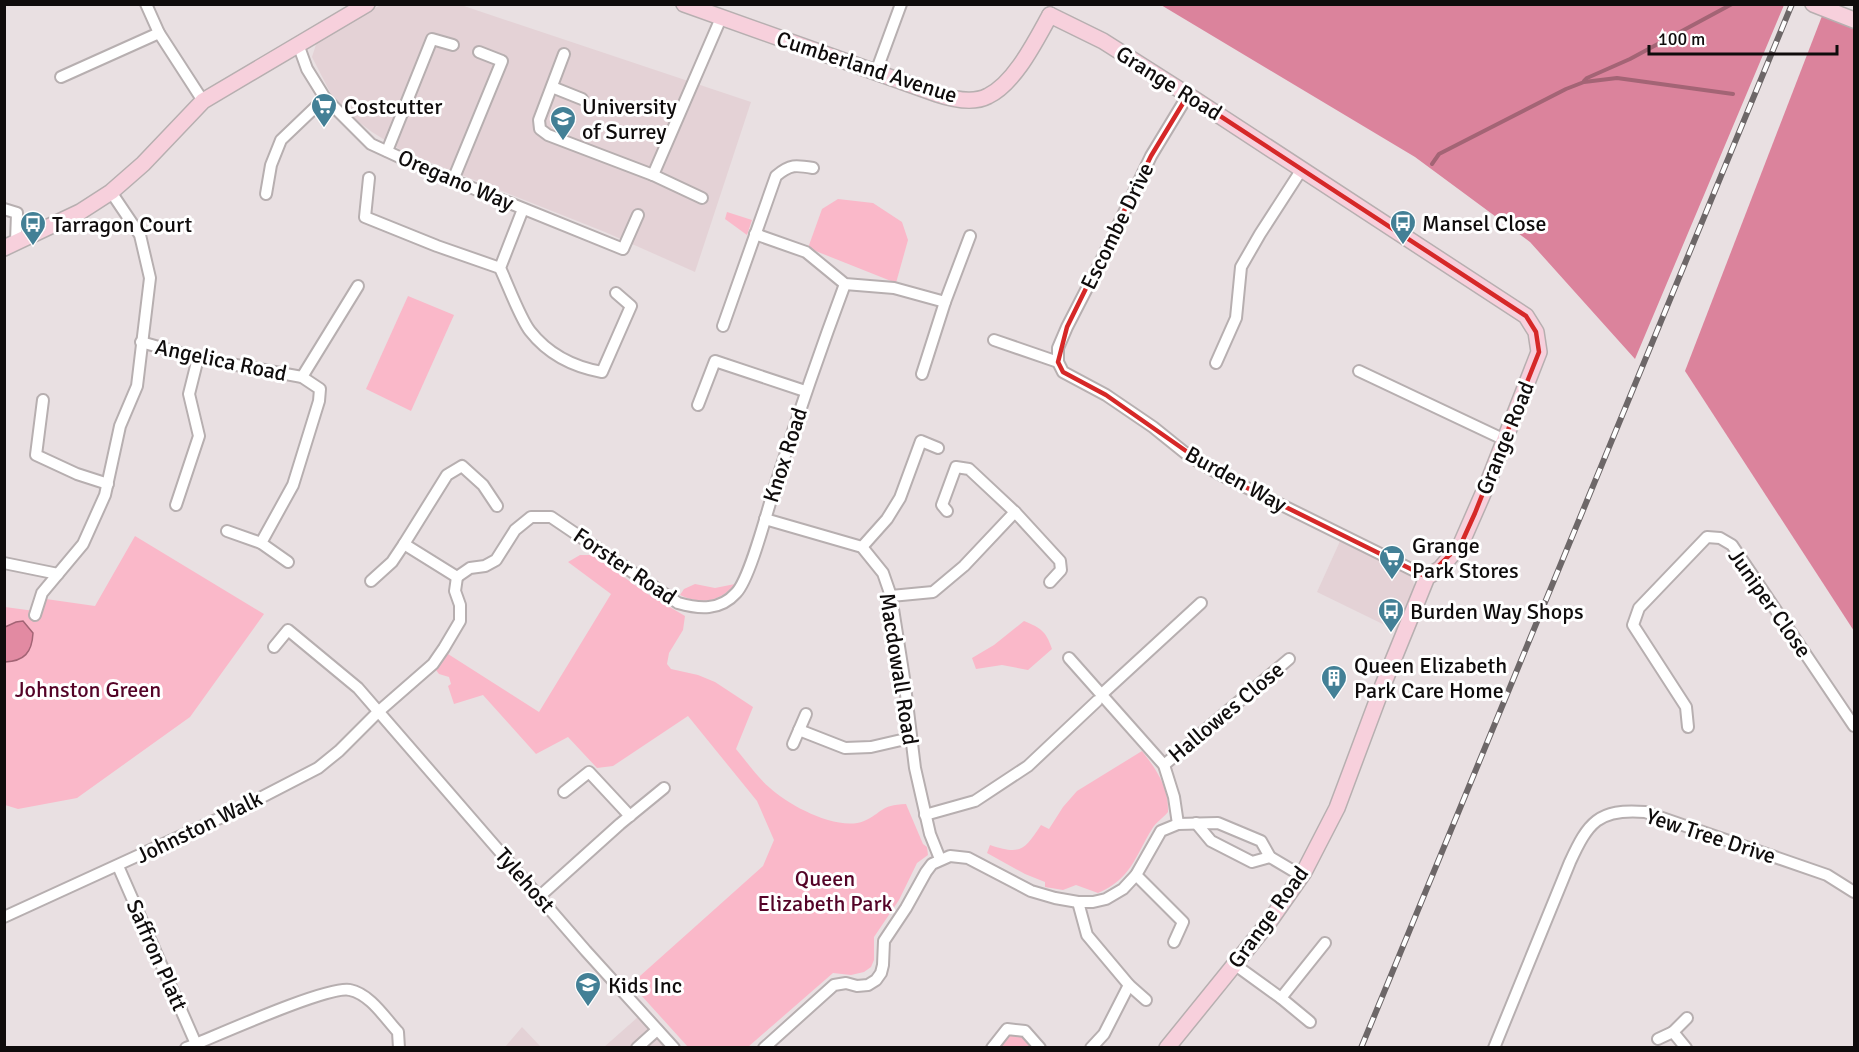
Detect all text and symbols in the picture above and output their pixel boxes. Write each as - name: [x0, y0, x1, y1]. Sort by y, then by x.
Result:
- scale bar: [1649, 18, 1836, 56]
- street label: Cumberland Avenue: [773, 25, 961, 109]
- text: 100 m: [1658, 28, 1705, 50]
- street label: Grange Road: [1111, 40, 1227, 126]
- supermarket icon: Costcutter: [309, 91, 339, 129]
- place label: Costcutter: [344, 93, 442, 120]
- place label: University of Surrey: [582, 93, 678, 145]
- school or university icon: University of Surrey: [548, 104, 578, 142]
- street label: Oregano Way: [394, 143, 519, 217]
- street label: Escombe Drive: [1075, 158, 1159, 294]
- bus stop icon: Mansel Close: [1388, 208, 1418, 246]
- bus stop icon: Tarragon Court: [18, 209, 48, 247]
- place label: Mansel Close: [1422, 210, 1546, 237]
- place label: Tarragon Court: [52, 211, 193, 238]
- street label: Angelica Road: [153, 333, 289, 387]
- street label: Grange Road: [1470, 377, 1540, 499]
- street label: Knox Road: [757, 404, 813, 506]
- street label: Burden Way: [1181, 440, 1292, 518]
- street label: Forster Road: [568, 522, 682, 610]
- place label: Grange Park Stores: [1412, 532, 1519, 584]
- supermarket icon: Grange Park Stores: [1377, 543, 1407, 581]
- street label: Juniper Close: [1723, 543, 1817, 663]
- street label: Macdowall Road: [874, 591, 924, 747]
- bus stop icon: Burden Way Shops: [1376, 596, 1406, 634]
- place label: Burden Way Shops: [1410, 598, 1584, 625]
- place label: Queen Elizabeth Park Care Home: [1354, 652, 1507, 704]
- street label: Hallowes Close: [1163, 656, 1289, 768]
- building icon: Queen Elizabeth Park Care Home: [1319, 663, 1349, 701]
- park label: Johnston Green: [15, 676, 161, 703]
- street label: Johnston Walk: [131, 785, 267, 869]
- street label: Yew Tree Drive: [1643, 802, 1779, 870]
- street label: Tylehost: [489, 842, 561, 918]
- street label: Grange Road: [1222, 861, 1314, 973]
- park label: Queen Elizabeth Park: [757, 865, 893, 917]
- street label: Saffron Platt: [120, 895, 194, 1015]
- school or university icon: Kids Inc: [573, 970, 603, 1008]
- place label: Kids Inc: [608, 972, 682, 999]

